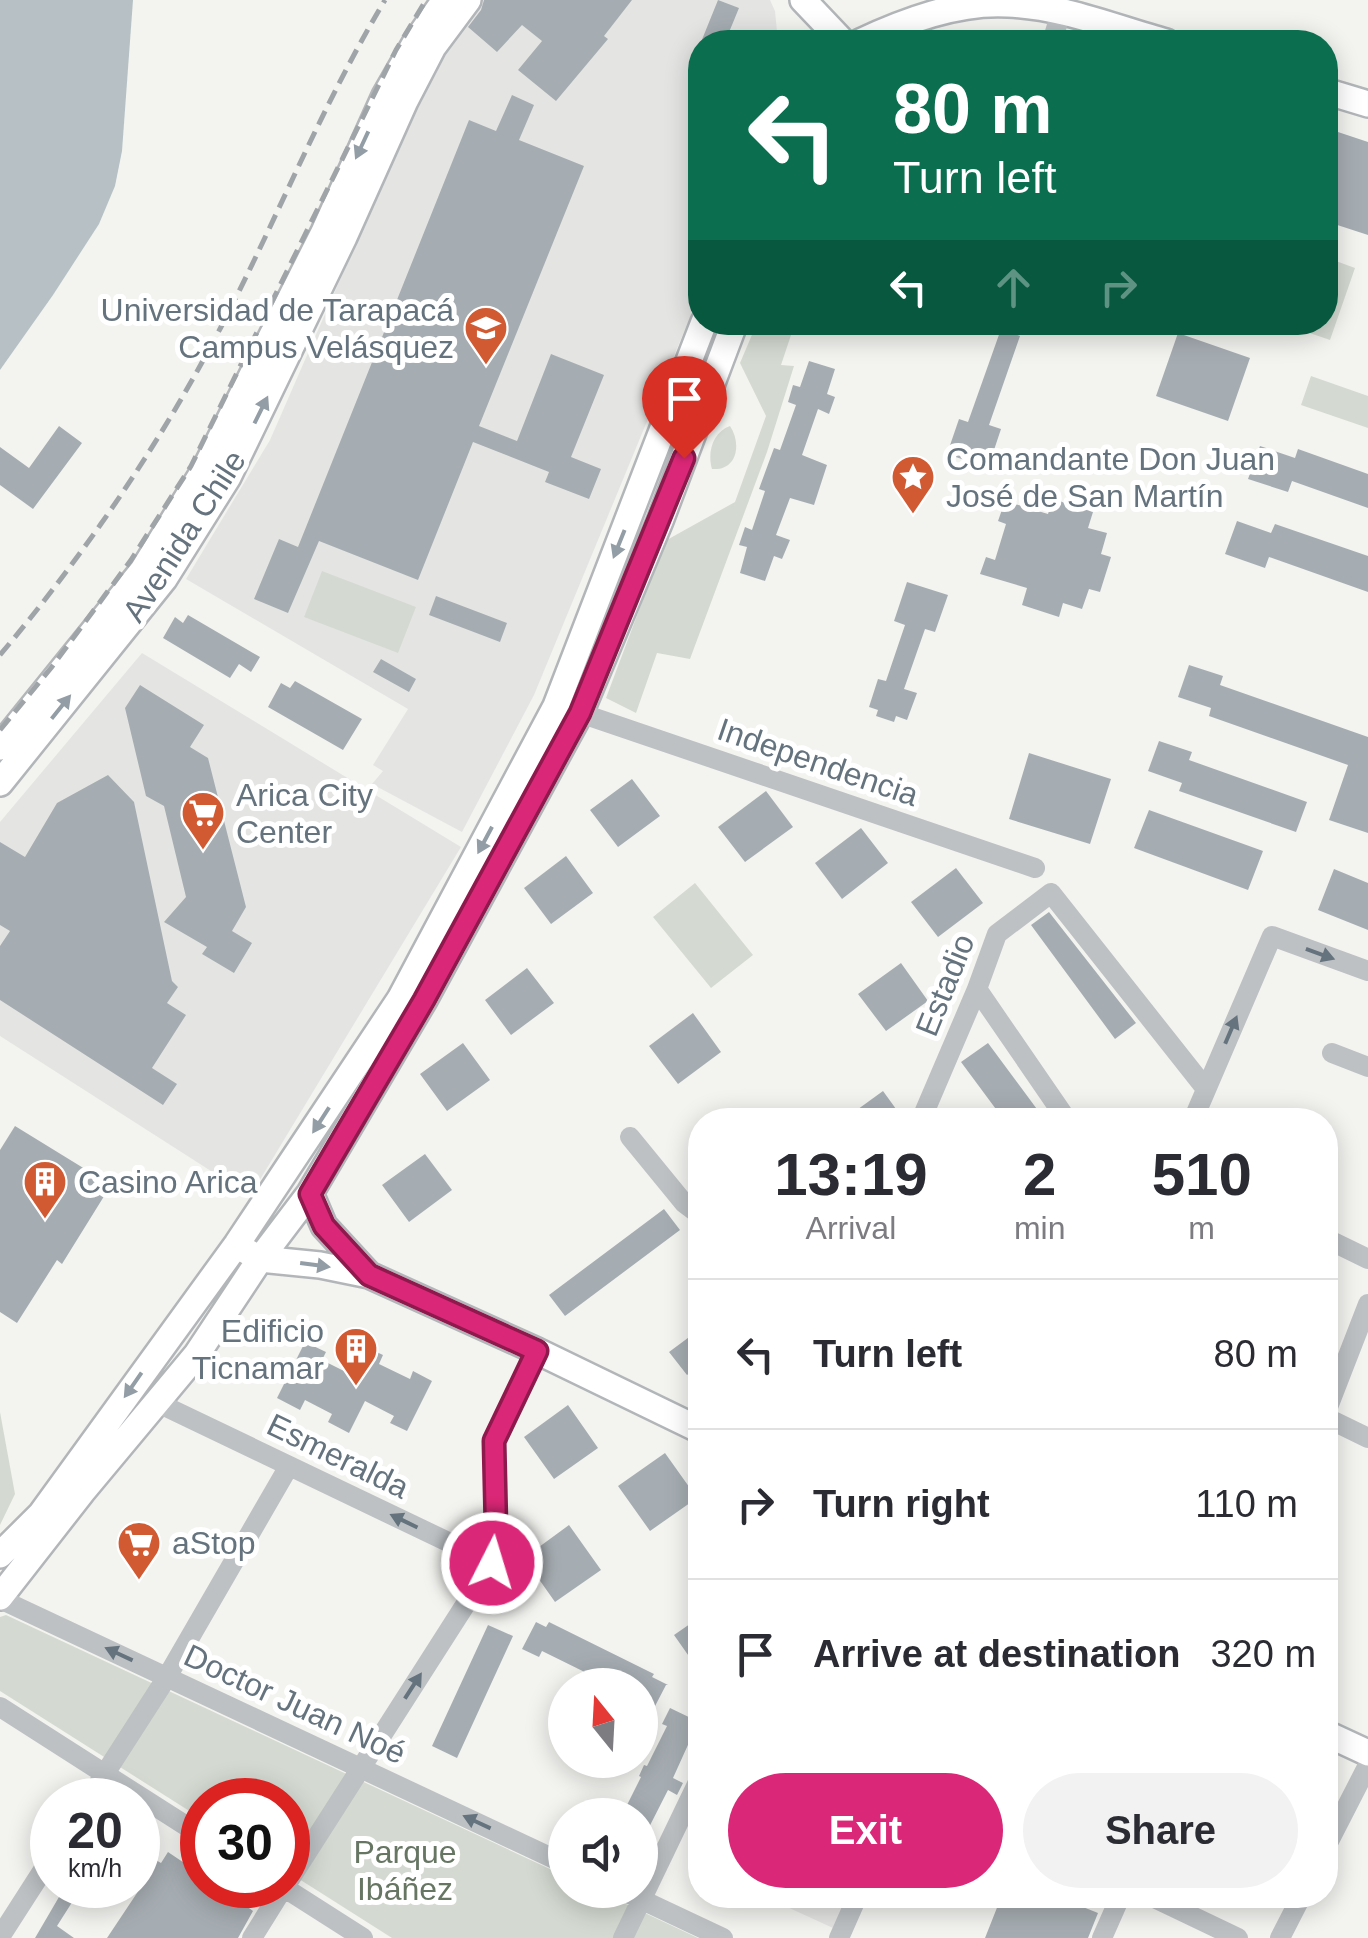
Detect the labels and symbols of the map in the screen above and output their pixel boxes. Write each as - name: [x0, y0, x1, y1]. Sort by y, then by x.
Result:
- one-way arrow: [354, 130, 370, 160]
- place label: Universidad de Tarapacá Campus Velásquez: [101, 292, 454, 365]
- school or university icon: Universidad de Tarapacá Campus Velásquez: [463, 305, 509, 366]
- pin: [642, 356, 727, 459]
- one-way arrow: [252, 395, 269, 424]
- place label: Comandante Don Juan José de San Martín: [946, 441, 1275, 514]
- street label: Avenida Chile: [115, 444, 253, 628]
- place icon: Comandante Don Juan José de San Martín: [890, 454, 936, 515]
- one-way arrow: [610, 529, 626, 559]
- one-way arrow: [50, 695, 71, 720]
- street label: Independencia: [713, 711, 923, 813]
- place label: Arica City Center: [236, 777, 373, 850]
- supermarket icon: Arica City Center: [180, 790, 226, 851]
- one-way arrow: [476, 825, 493, 854]
- street label: Estadio: [908, 929, 982, 1041]
- one-way arrow: [1305, 947, 1335, 962]
- one-way arrow: [1223, 1016, 1239, 1045]
- one-way arrow: [312, 1106, 330, 1133]
- building icon: Casino Arica: [22, 1159, 68, 1220]
- place label: Casino Arica: [78, 1164, 258, 1200]
- one-way arrow: [299, 1258, 331, 1274]
- place label: Edificio Ticnamar: [192, 1313, 324, 1386]
- building icon: Edificio Ticnamar: [333, 1326, 379, 1387]
- one-way arrow: [124, 1372, 143, 1398]
- street label: Esmeralda: [261, 1406, 415, 1506]
- position arrow: [440, 1511, 544, 1615]
- one-way arrow: [389, 1513, 418, 1530]
- supermarket icon: aStop: [116, 1520, 162, 1581]
- place label: aStop: [172, 1525, 256, 1561]
- street label: Doctor Juan Noé: [179, 1637, 411, 1771]
- one-way arrow: [104, 1646, 133, 1663]
- north arrow: [548, 1668, 658, 1778]
- one-way arrow: [403, 1672, 421, 1699]
- speed limit sign: 30: [180, 1778, 310, 1908]
- one-way arrow: [462, 1814, 491, 1831]
- park label: Parque Ibáñez: [353, 1834, 457, 1907]

